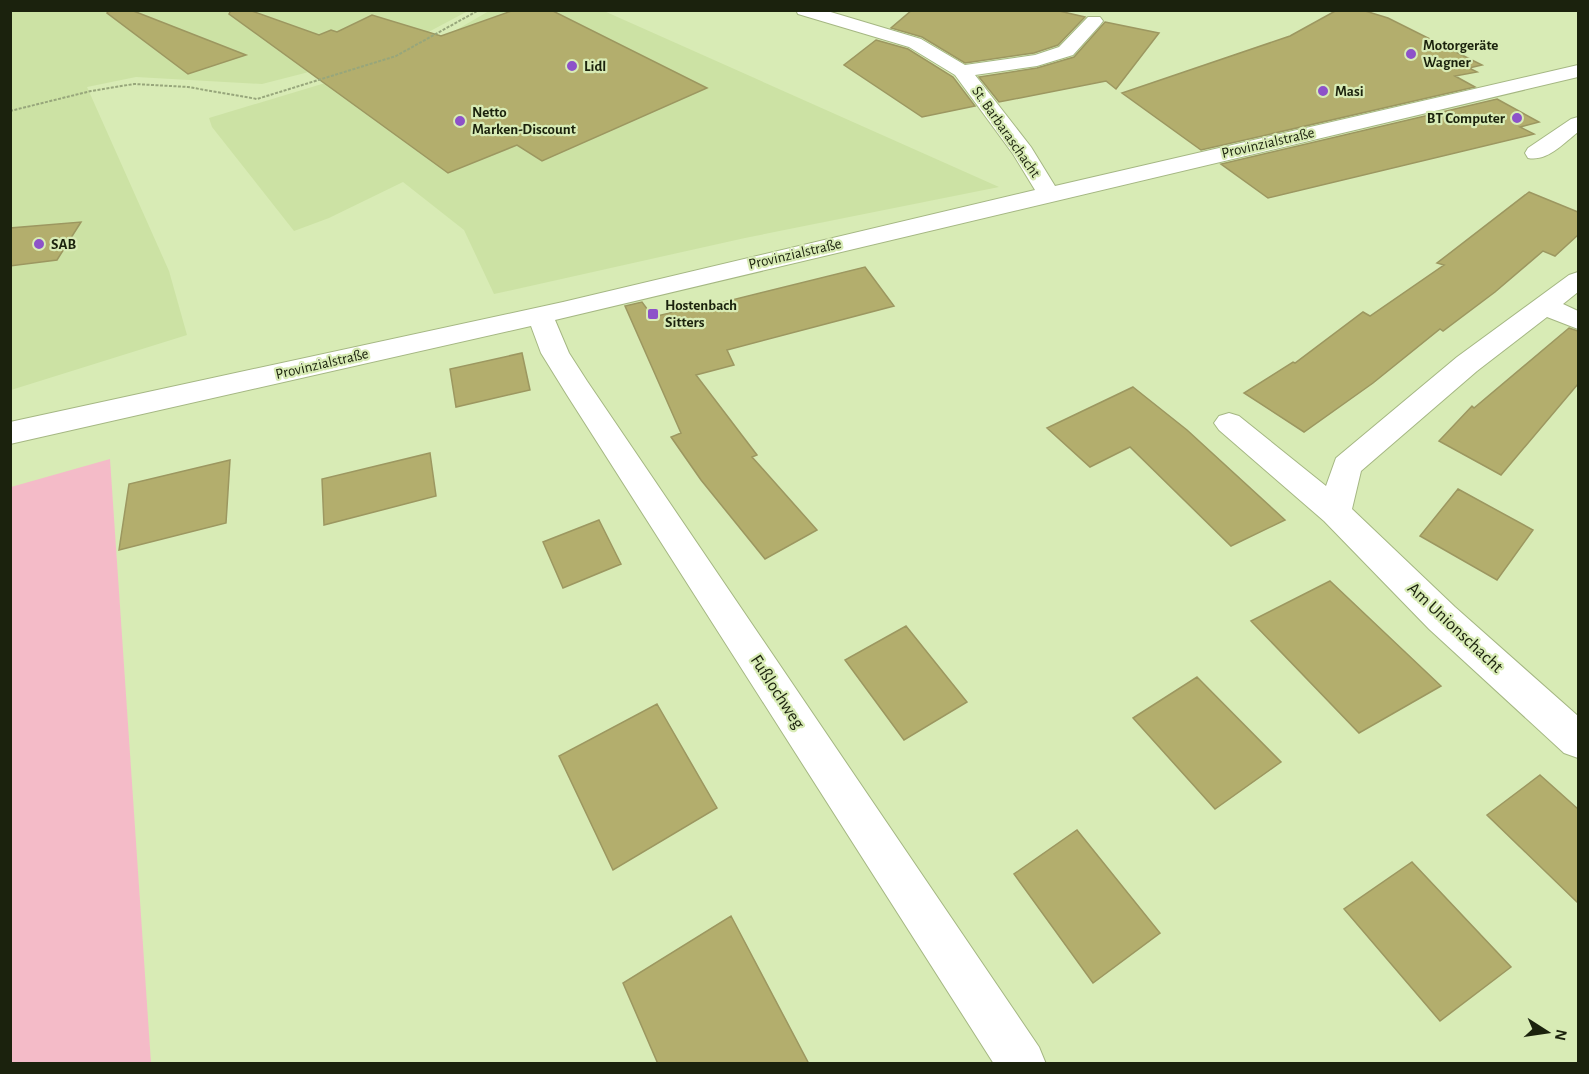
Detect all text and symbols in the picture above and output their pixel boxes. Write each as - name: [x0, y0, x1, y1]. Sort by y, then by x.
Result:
- place label: Motorgeräte Wagner: [1423, 38, 1498, 70]
- marker: Motorgeräte Wagner: [1404, 47, 1418, 61]
- marker: Lidl: [565, 59, 579, 73]
- place label: Lidl: [584, 59, 606, 74]
- street label: St. Barbaraschacht: [969, 84, 1043, 181]
- marker: Masi: [1316, 84, 1330, 98]
- place label: Masi: [1335, 84, 1364, 99]
- place label: Netto Marken-Discount: [472, 105, 576, 137]
- place label: BT Computer: [1427, 111, 1506, 126]
- marker: BT Computer: [1510, 111, 1524, 125]
- marker: Netto Marken-Discount: [453, 114, 467, 128]
- street label: Provinzialstraße: [1220, 125, 1316, 161]
- street label: Provinzialstraße: [747, 236, 843, 272]
- marker: SAB: [32, 237, 46, 251]
- place label: SAB: [51, 237, 76, 252]
- place label: Hostenbach Sitters: [665, 298, 737, 330]
- marker: Hostenbach Sitters: [646, 307, 660, 321]
- street label: Provinzialstraße: [274, 346, 370, 382]
- street label: Am Unionschacht: [1404, 579, 1506, 677]
- street label: Fußlochweg: [747, 652, 808, 732]
- north arrow: [1517, 1002, 1577, 1062]
- text: N: [1552, 1028, 1570, 1042]

